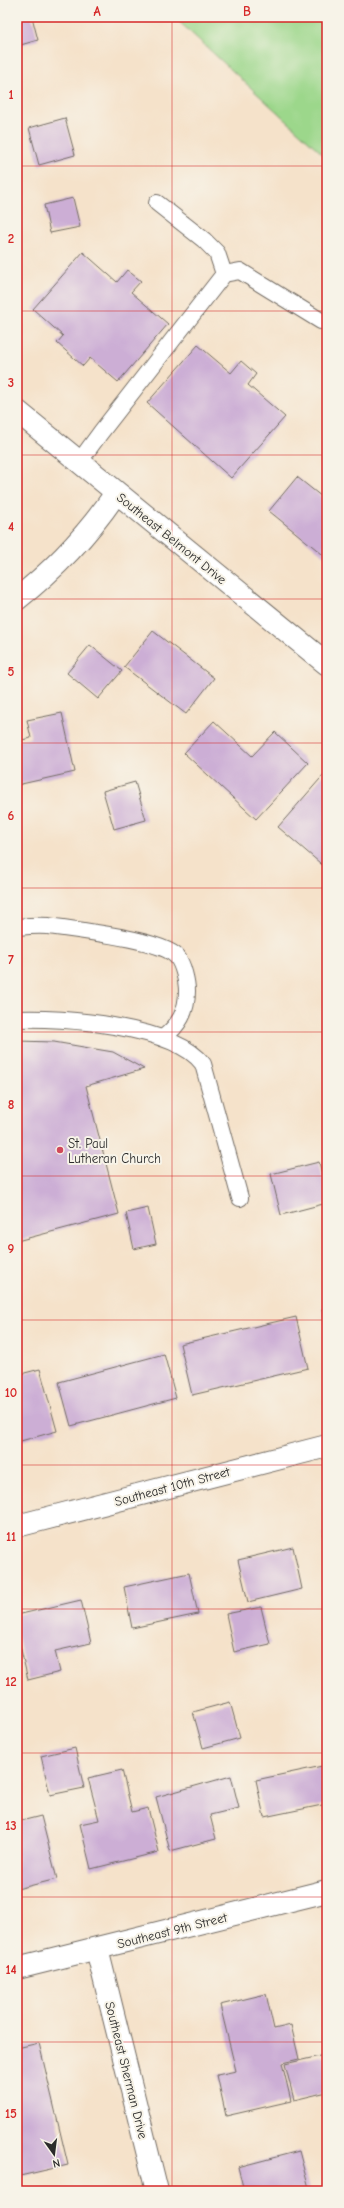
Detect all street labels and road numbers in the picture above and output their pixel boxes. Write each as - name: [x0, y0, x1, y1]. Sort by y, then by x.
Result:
- street label: Southeast Belmont Drive: [114, 490, 230, 587]
- street label: Southeast 10th Street: [113, 1464, 233, 1509]
- street label: Southeast 9th Street: [116, 1909, 230, 1951]
- street label: Southeast Sherman Drive: [102, 2000, 151, 2141]

